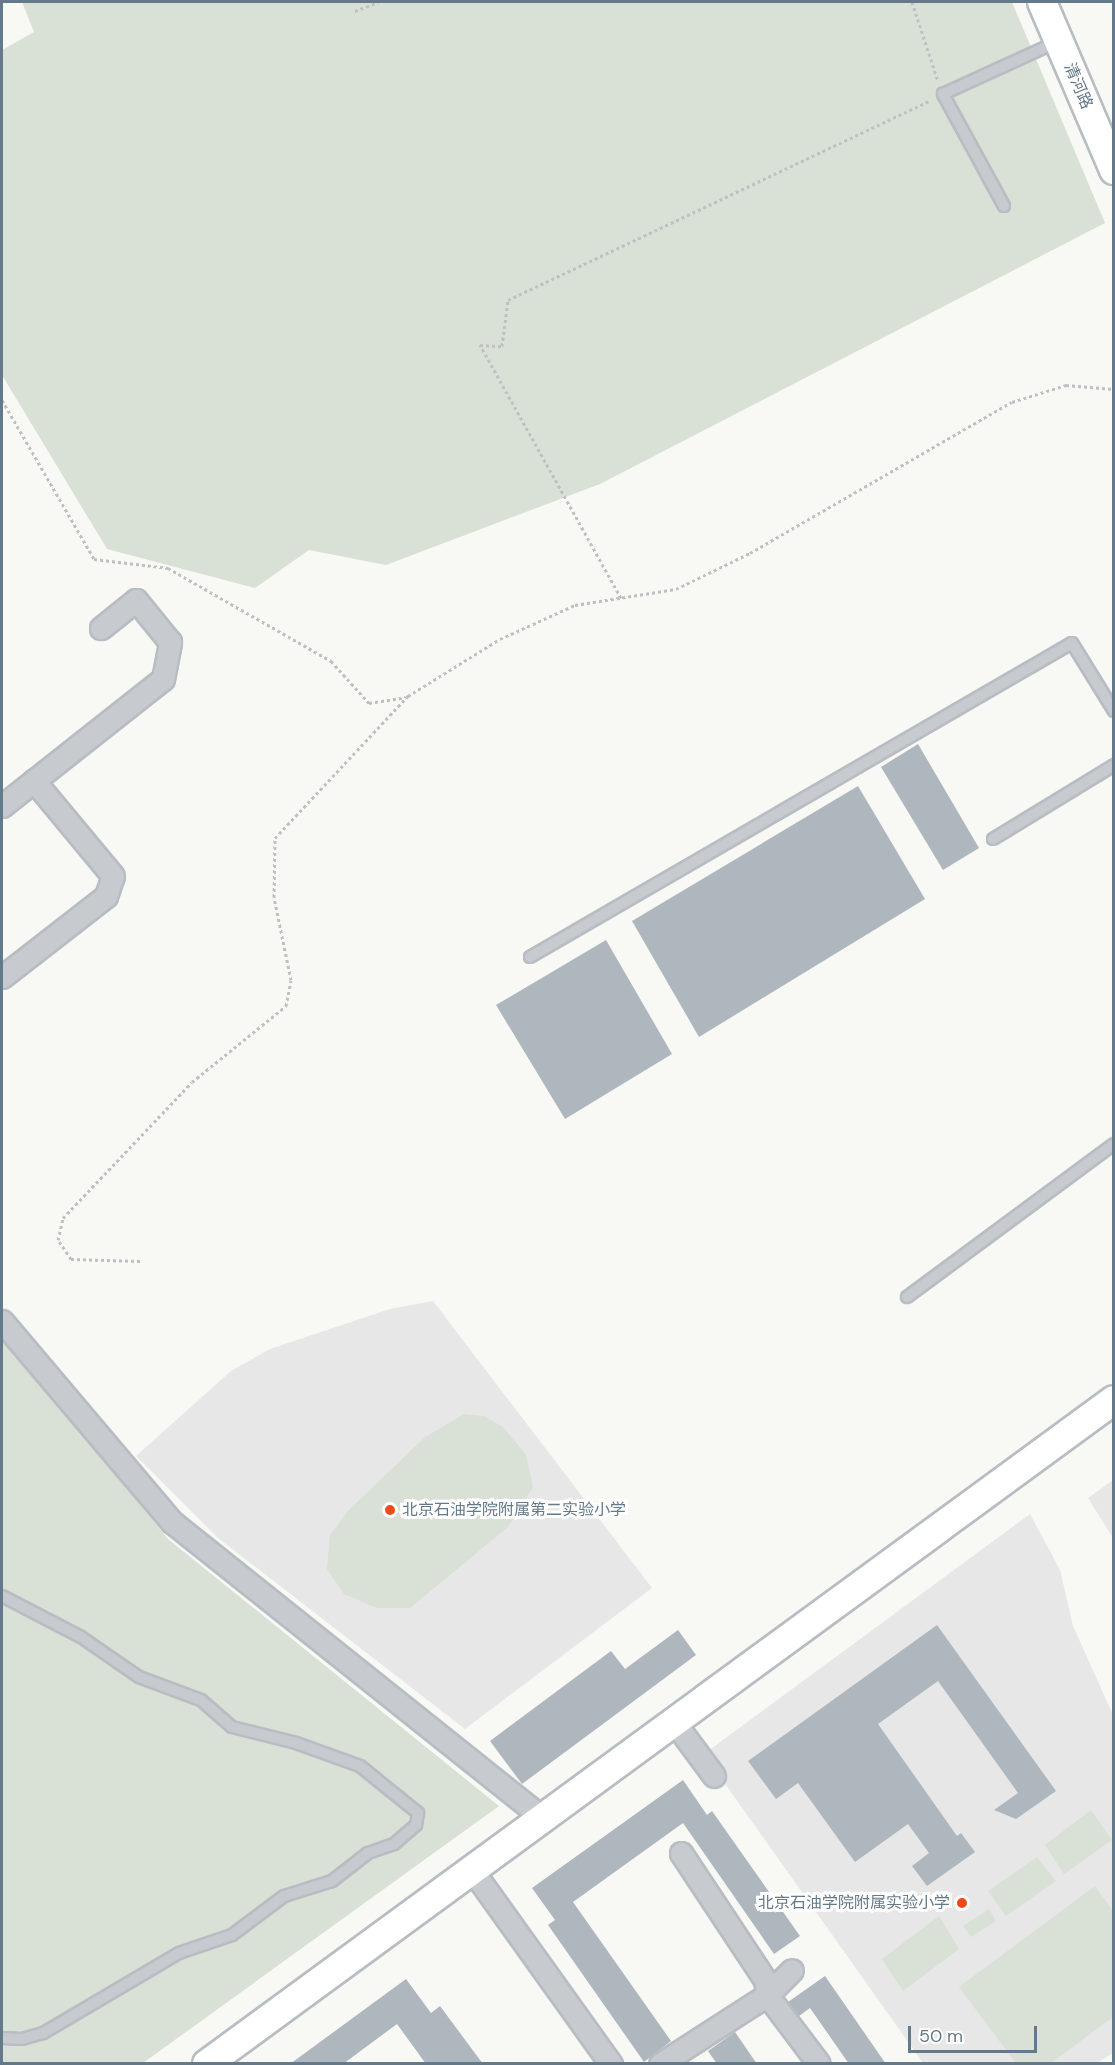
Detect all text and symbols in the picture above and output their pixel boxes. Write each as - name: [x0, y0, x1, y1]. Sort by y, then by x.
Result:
- street label: 清河路: [1060, 60, 1096, 112]
- place label: 北京石油学院附属第二实验小学: [402, 1500, 626, 1520]
- marker: 北京石油学院附属第二实验小学: [383, 1503, 397, 1517]
- place label: 北京石油学院附属实验小学: [758, 1893, 950, 1913]
- marker: 北京石油学院附属实验小学: [955, 1896, 969, 1910]
- scale bar: [911, 2014, 1040, 2052]
- text: 50 m: [919, 2024, 963, 2048]

